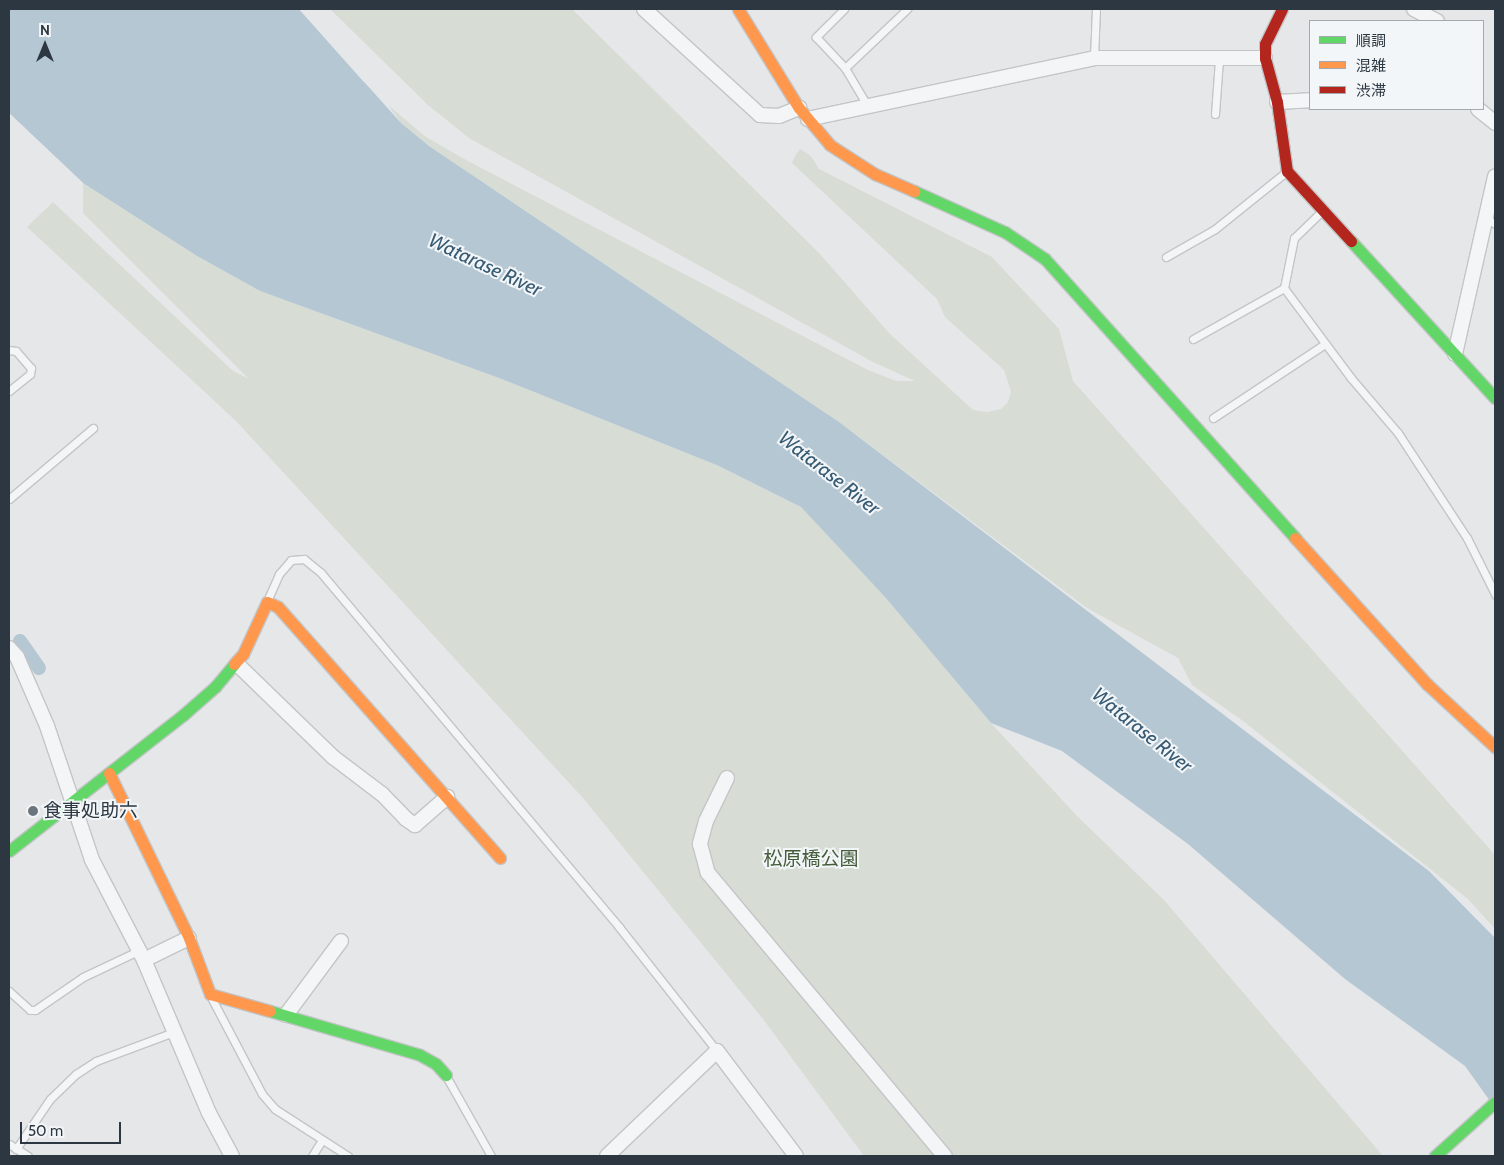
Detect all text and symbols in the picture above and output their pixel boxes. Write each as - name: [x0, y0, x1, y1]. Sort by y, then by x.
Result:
- north arrow: [20, 20, 70, 70]
- legend: [1309, 20, 1484, 110]
- text: N: [40, 21, 50, 39]
- text: 順調: [1356, 32, 1386, 50]
- text: 混雑: [1356, 57, 1386, 75]
- text: 渋滞: [1356, 82, 1386, 100]
- water label: Watarase River: [425, 228, 545, 302]
- water label: Watarase River: [774, 426, 884, 520]
- water label: Watarase River: [1087, 682, 1197, 778]
- place label: 食事処助六: [43, 800, 138, 822]
- marker: 食事処助六: [27, 805, 39, 817]
- park label: 松原橋公園: [764, 848, 858, 870]
- scale bar: [22, 1112, 124, 1144]
- text: 50 m: [28, 1122, 63, 1140]

